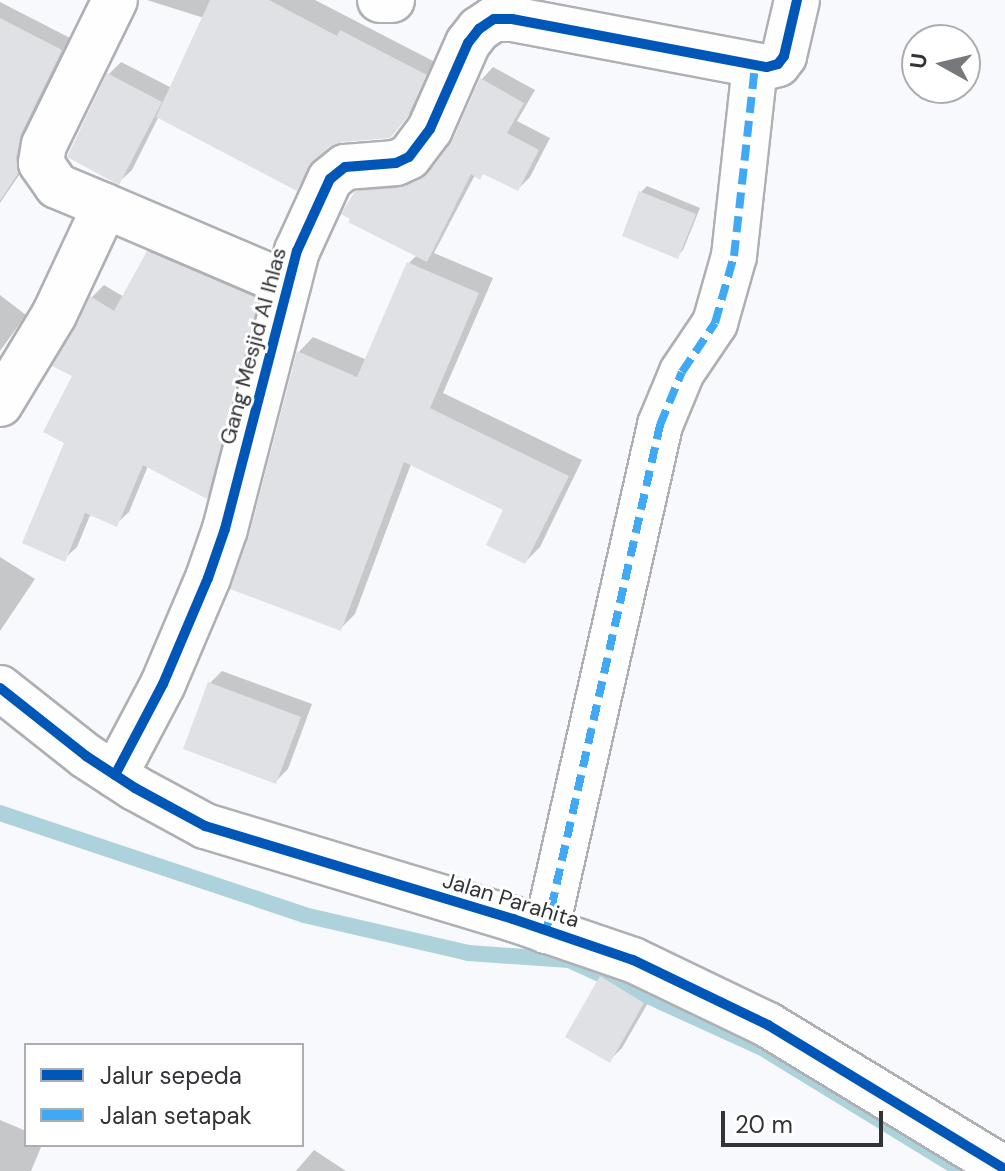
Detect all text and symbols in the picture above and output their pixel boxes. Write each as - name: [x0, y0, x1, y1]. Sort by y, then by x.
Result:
- north arrow: [901, 24, 981, 104]
- text: U: [903, 51, 934, 70]
- street label: Gang Mesjid Al Ihlas: [214, 245, 292, 447]
- street label: Jalan Parahita: [440, 867, 582, 933]
- legend: [24, 1043, 304, 1147]
- text: Jalur sepeda: [100, 1060, 242, 1091]
- scale bar: [725, 1095, 887, 1145]
- text: Jalan setapak: [100, 1100, 252, 1131]
- text: 20 m: [735, 1109, 793, 1140]

